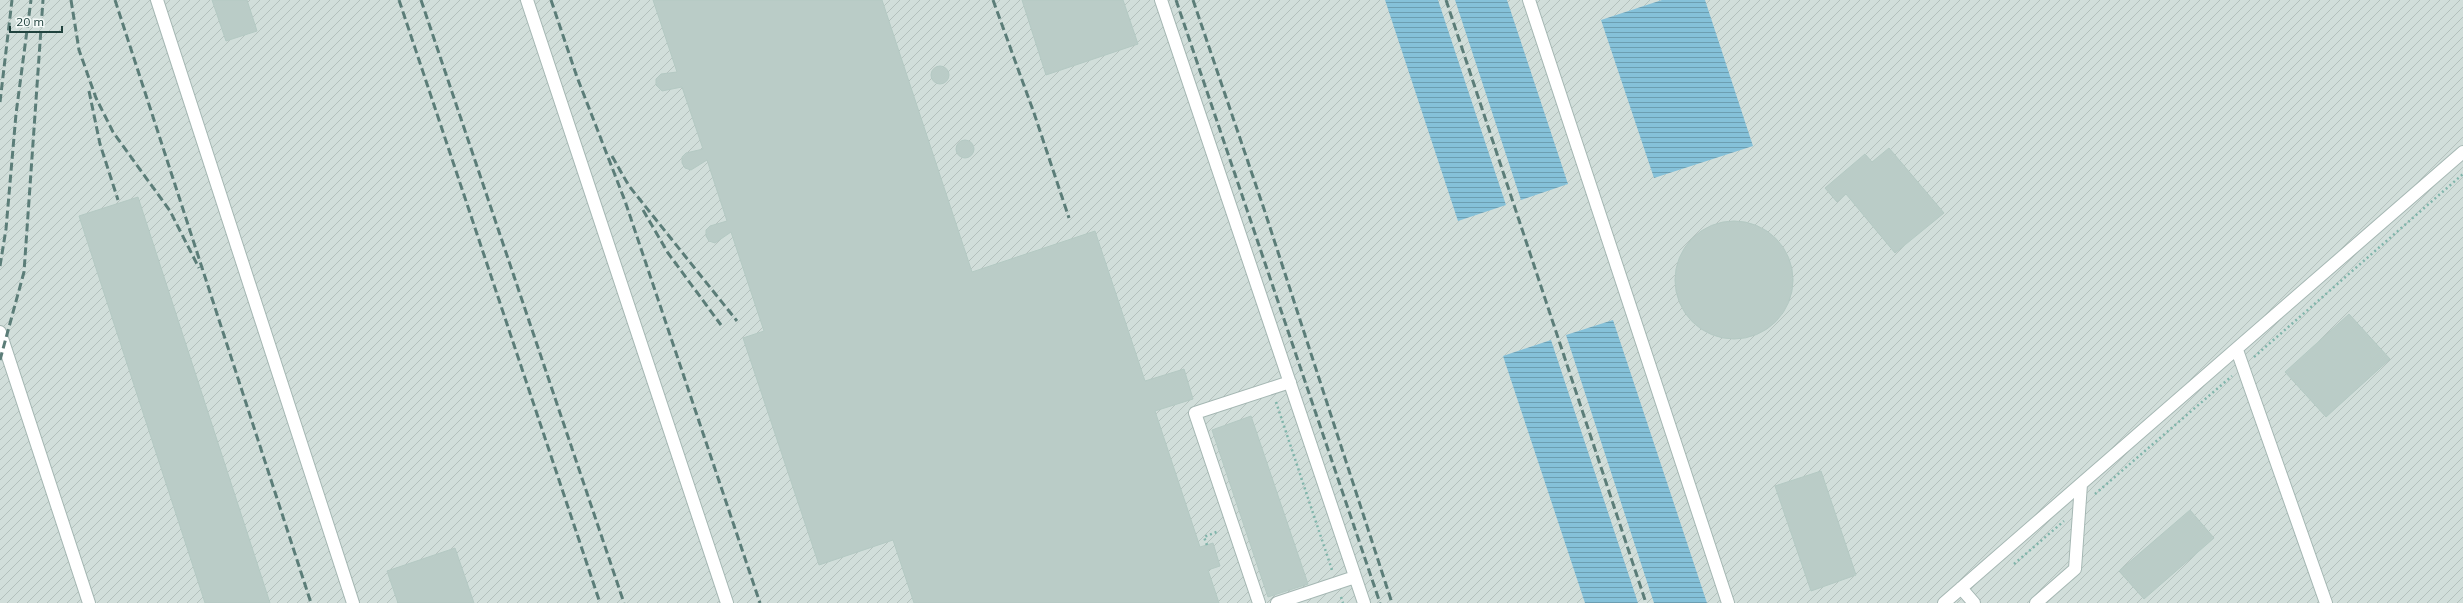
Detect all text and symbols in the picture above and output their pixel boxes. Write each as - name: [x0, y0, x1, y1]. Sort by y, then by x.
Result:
- scale bar: [10, 8, 62, 34]
- text: 20 m: [16, 14, 44, 29]

